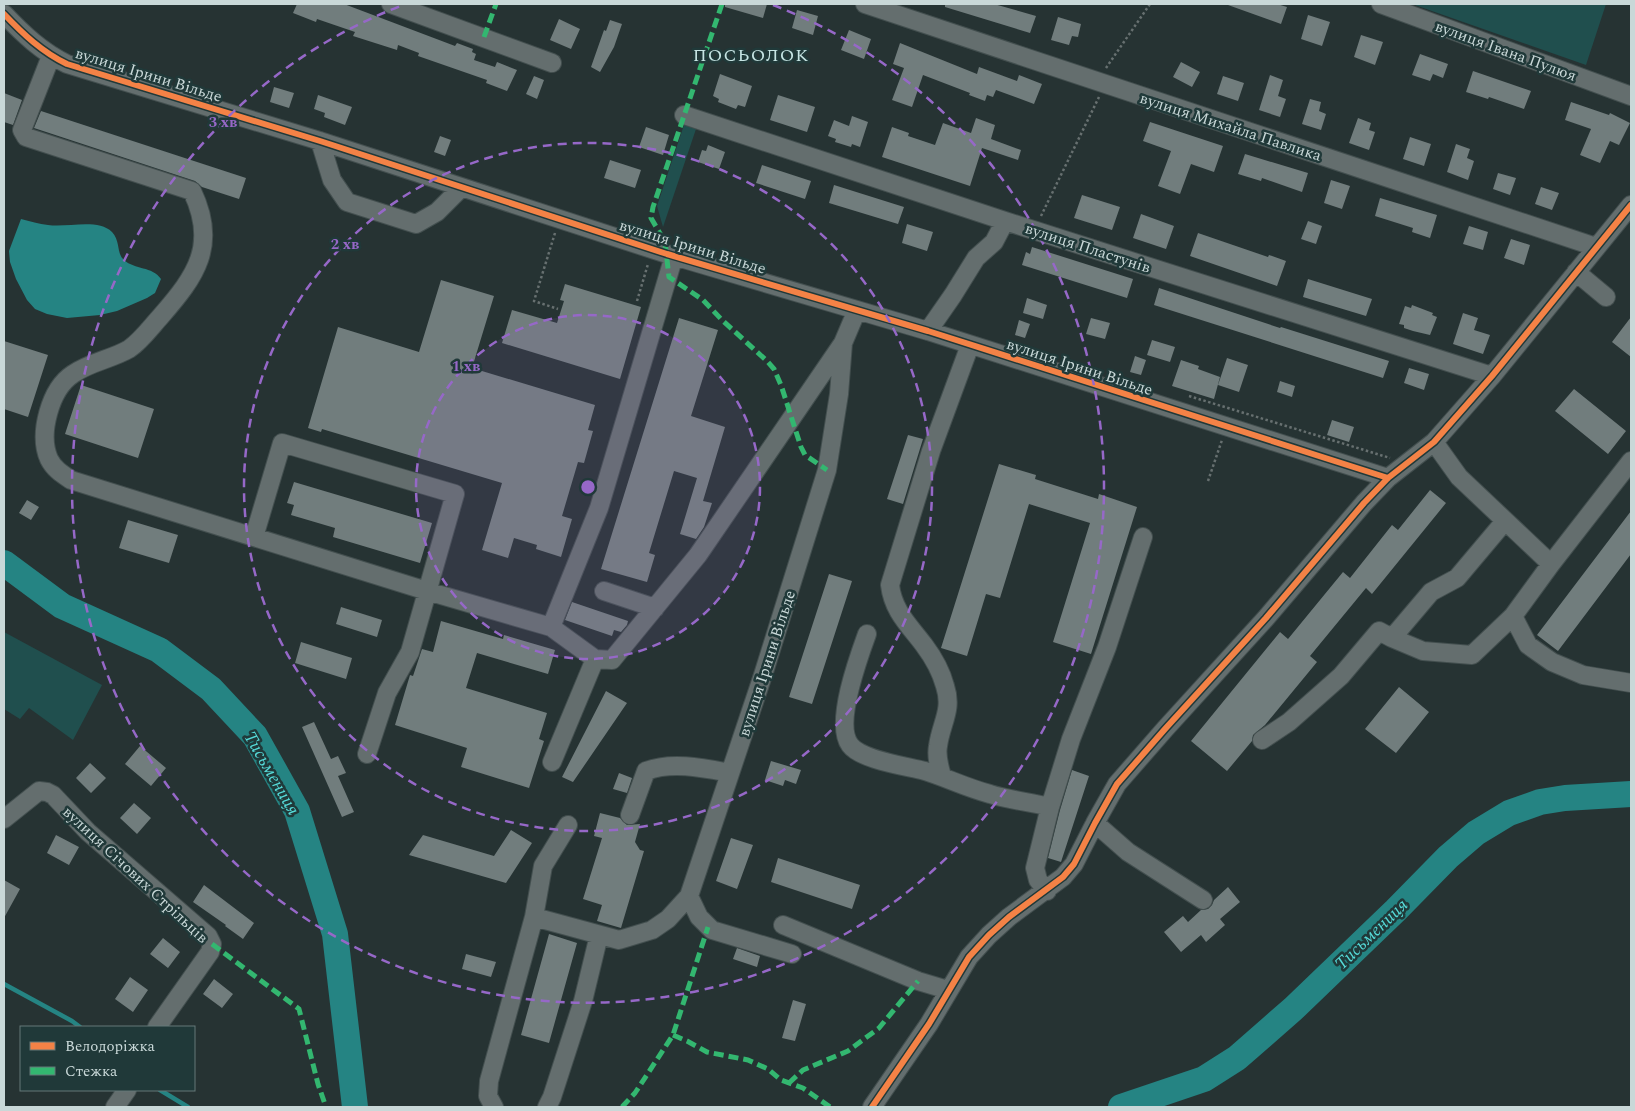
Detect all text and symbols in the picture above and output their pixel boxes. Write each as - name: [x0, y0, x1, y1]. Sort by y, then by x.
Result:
- street label: вулиця Івана Пулюя: [1431, 14, 1580, 88]
- street label: вулиця Ірини Вільде: [72, 41, 225, 109]
- district label: ПОСЬОЛОК: [693, 42, 809, 69]
- street label: вулиця Михайла Павлика: [1137, 86, 1325, 168]
- text: 3 хв: [209, 111, 237, 134]
- street label: вулиця Ірини Вільде: [616, 213, 769, 281]
- street label: вулиця Пластунів: [1022, 216, 1154, 280]
- text: 2 хв: [331, 233, 359, 256]
- street label: вулиця Ірини Вільде: [1003, 332, 1156, 402]
- text: 1 хв: [452, 355, 480, 378]
- centre of rings: [579, 478, 597, 496]
- street label: вулиця Ірини Вільде: [732, 587, 802, 740]
- water label: Тисьмениця: [237, 726, 307, 821]
- street label: вулиця Січових Стрільців: [57, 801, 214, 949]
- water label: Тисьмениця: [1329, 892, 1414, 976]
- legend: [20, 1026, 195, 1091]
- text: Велодоріжка: [65, 1035, 156, 1058]
- text: Стежка: [65, 1060, 118, 1083]

